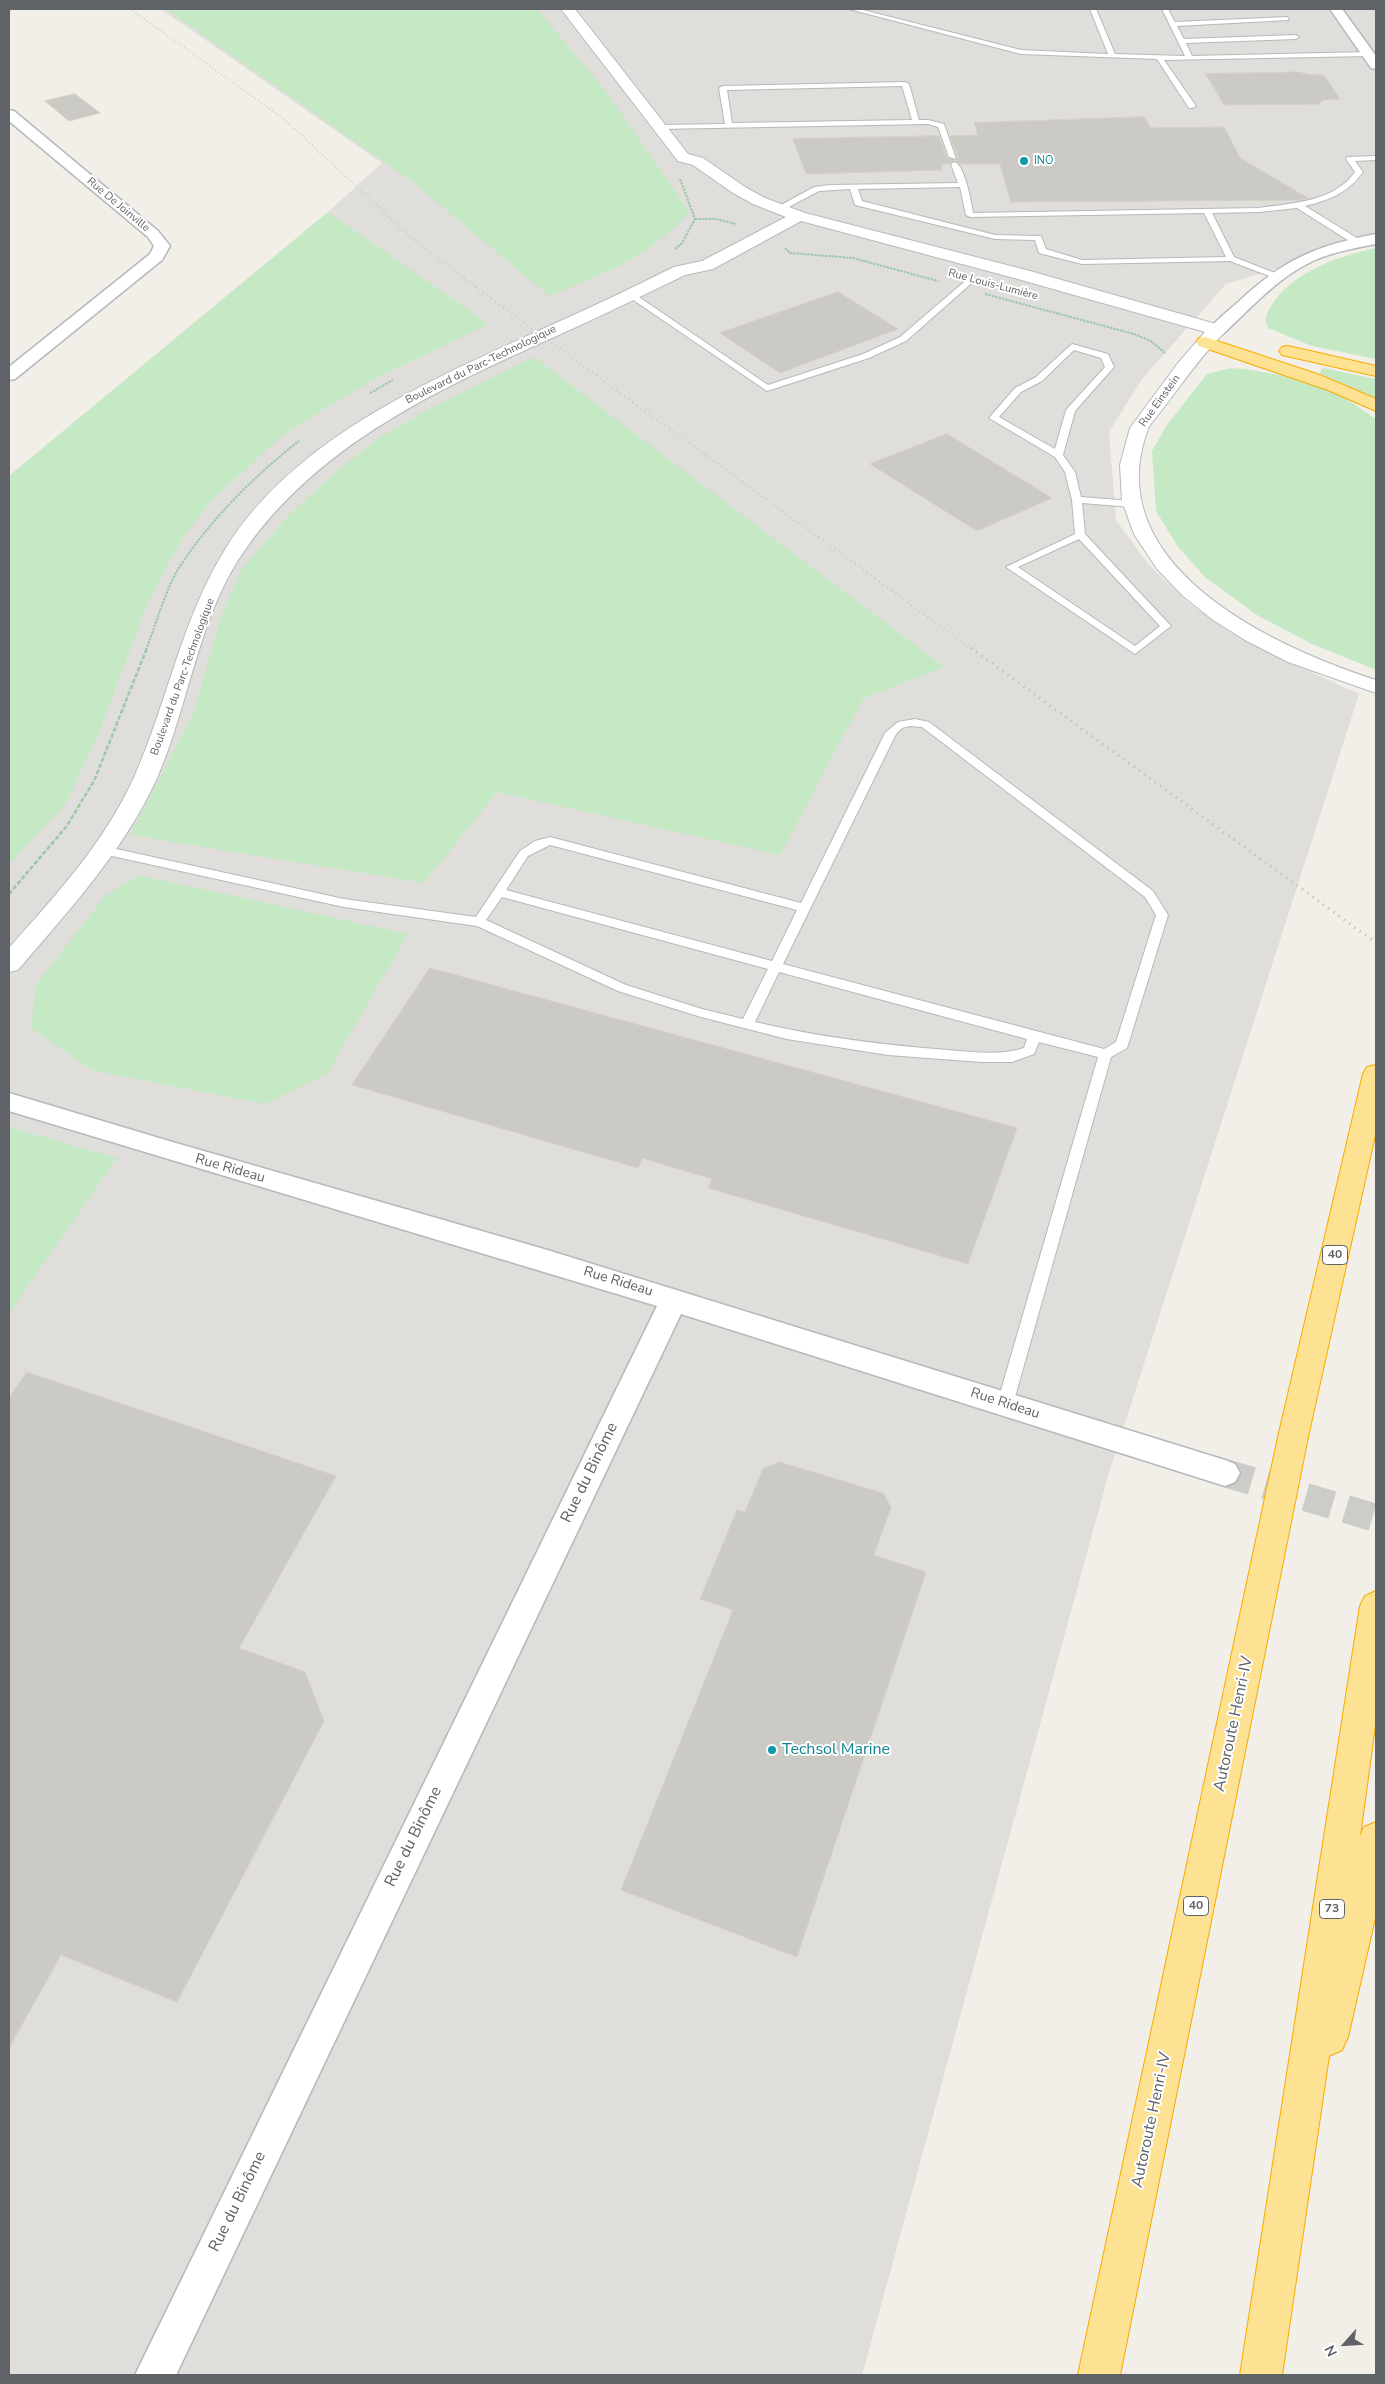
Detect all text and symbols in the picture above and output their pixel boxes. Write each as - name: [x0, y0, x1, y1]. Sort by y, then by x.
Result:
- place label: INO: [1034, 154, 1053, 168]
- marker: INO: [1018, 155, 1030, 167]
- street label: Rue De Joinville: [84, 175, 152, 235]
- street label: Rue Louis-Lumière: [947, 267, 1039, 303]
- street label: Boulevard du Parc-Technologique: [403, 323, 559, 407]
- street label: Rue Einstein: [1137, 372, 1183, 430]
- street label: Boulevard du Parc-Technologique: [148, 597, 218, 757]
- street label: Rue Rideau: [193, 1151, 267, 1187]
- road number: 40: [1322, 1246, 1348, 1264]
- street label: Rue Rideau: [581, 1263, 655, 1301]
- street label: Rue Rideau: [968, 1385, 1042, 1423]
- street label: Rue du Binôme: [557, 1420, 623, 1526]
- street label: Autoroute Henri-IV: [1210, 1655, 1258, 1793]
- place label: Techsol Marine: [782, 1740, 890, 1760]
- marker: Techsol Marine: [766, 1744, 778, 1756]
- street label: Rue du Binôme: [381, 1784, 447, 1890]
- road number: 40: [1184, 1896, 1208, 1915]
- road number: 73: [1320, 1900, 1344, 1918]
- street label: Autoroute Henri-IV: [1128, 2051, 1176, 2189]
- street label: Rue du Binôme: [205, 2149, 271, 2255]
- north arrow: [1320, 2319, 1370, 2369]
- text: N: [1320, 2342, 1342, 2360]

